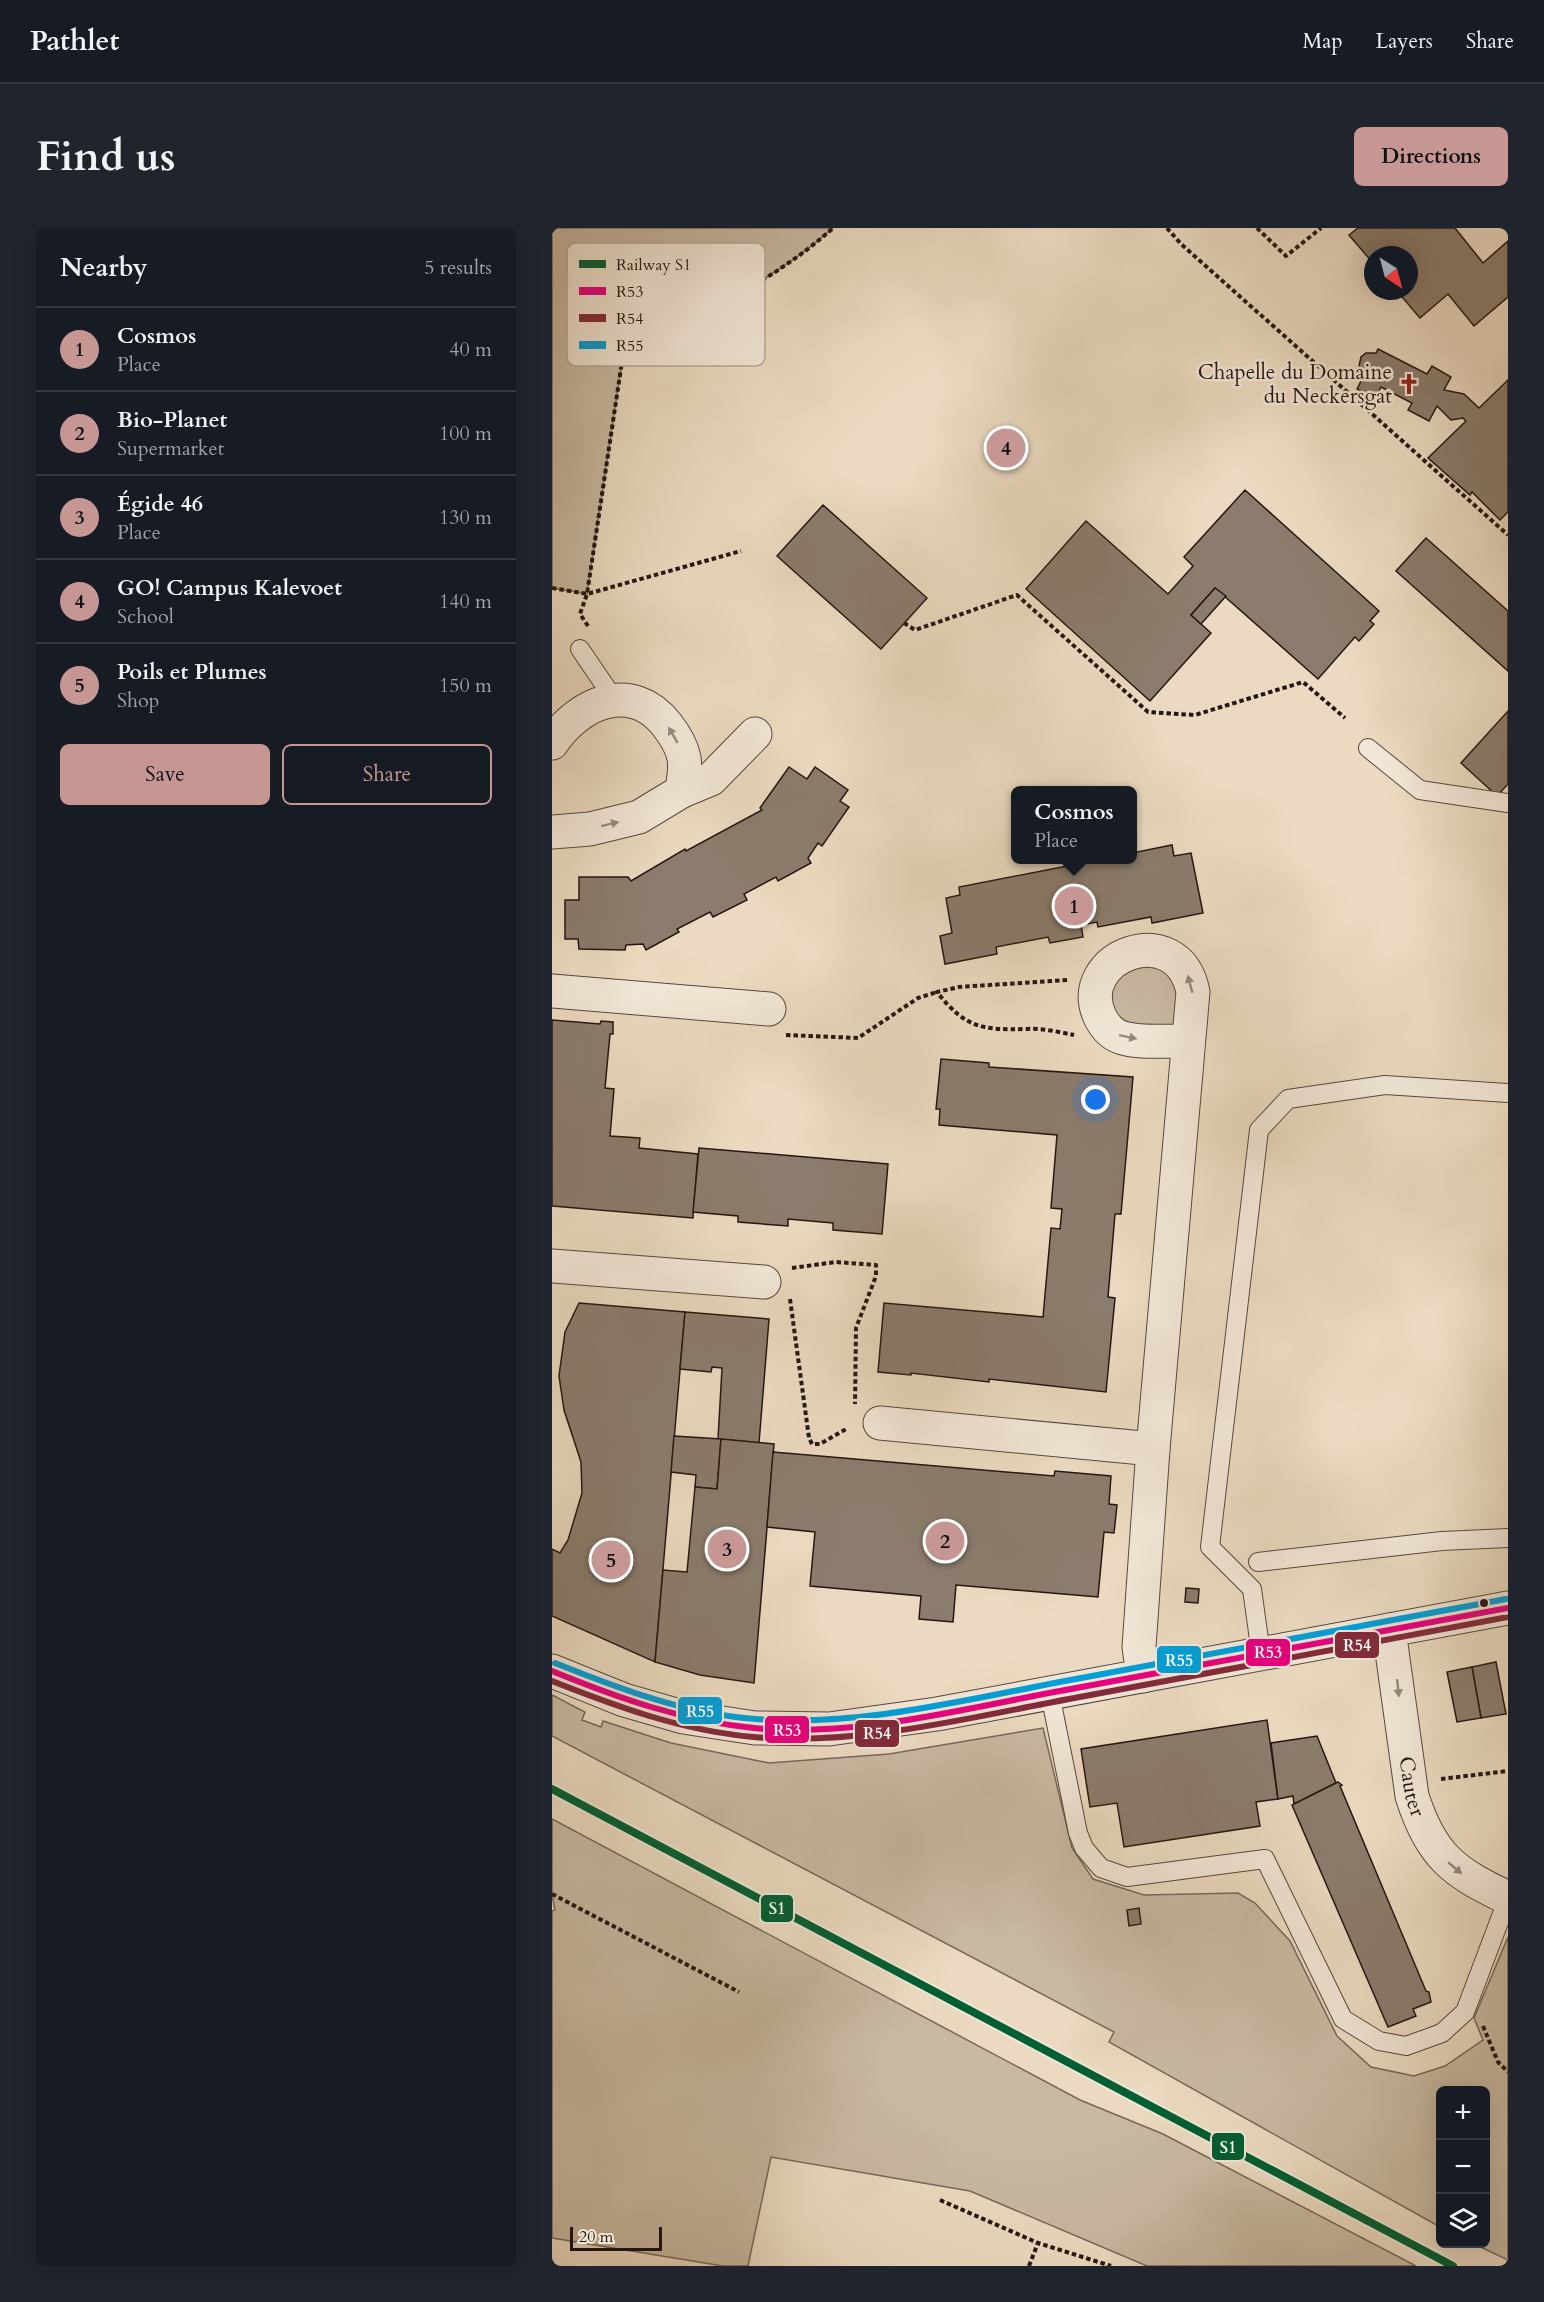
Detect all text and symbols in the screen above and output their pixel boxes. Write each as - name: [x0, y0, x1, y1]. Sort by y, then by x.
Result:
- text: Pathlet: [30, 22, 119, 60]
- text: Map: [1303, 27, 1343, 56]
- text: Layers: [1376, 27, 1433, 56]
- text: Share: [1466, 27, 1514, 56]
- button: Directions: [1354, 127, 1508, 186]
- text: Find us: [36, 128, 176, 185]
- legend: [567, 243, 765, 366]
- north arrow: [1364, 246, 1418, 300]
- text: Nearby: [60, 250, 148, 285]
- text: 5 results: [424, 254, 492, 281]
- text: Railway S1: [616, 254, 691, 276]
- text: R53: [616, 281, 643, 303]
- text: R54: [616, 308, 643, 330]
- text: Cosmos: [117, 321, 196, 351]
- text: R55: [616, 335, 643, 357]
- text: 1: [74, 336, 85, 363]
- text: 40 m: [449, 336, 492, 363]
- text: Place: [117, 351, 161, 378]
- place label: Chapelle du Domaine du Neckersgat: [1198, 358, 1392, 411]
- church icon: Chapelle du Domaine du Neckersgat: [1397, 372, 1421, 396]
- text: Bio-Planet: [117, 405, 227, 435]
- text: 2: [74, 420, 85, 447]
- text: 100 m: [439, 420, 492, 447]
- pin: 4: [986, 426, 1026, 470]
- text: Supermarket: [117, 435, 224, 462]
- text: Égide 46: [117, 489, 203, 519]
- text: 3: [74, 504, 85, 531]
- text: 130 m: [439, 504, 492, 531]
- text: Place: [117, 519, 161, 546]
- text: GO! Campus Kalevoet: [117, 573, 342, 603]
- text: 4: [74, 588, 85, 615]
- text: 140 m: [439, 588, 492, 615]
- text: School: [117, 603, 174, 630]
- text: Poils et Plumes: [117, 657, 267, 687]
- text: 5: [74, 672, 85, 699]
- text: 150 m: [439, 672, 492, 699]
- text: Shop: [117, 687, 159, 714]
- one-way arrow: [668, 726, 678, 743]
- button: Save: [60, 744, 270, 805]
- button: Share: [282, 744, 492, 805]
- popup: [1011, 786, 1137, 864]
- text: Cosmos: [1034, 797, 1114, 827]
- one-way arrow: [601, 819, 619, 829]
- text: Place: [1034, 827, 1078, 854]
- pin: 1: [1054, 884, 1094, 928]
- one-way arrow: [1185, 975, 1194, 993]
- one-way arrow: [1119, 1033, 1138, 1042]
- your location: [1081, 1085, 1110, 1114]
- pin: 2: [926, 1518, 964, 1564]
- pin: 3: [708, 1526, 747, 1572]
- pin: 5: [592, 1538, 630, 1582]
- unlabelled marker: [1478, 1597, 1490, 1609]
- line badge: R54: [1334, 1631, 1380, 1659]
- text: R54: [1343, 1635, 1371, 1657]
- line badge: R53: [1245, 1638, 1291, 1667]
- text: R53: [1254, 1642, 1282, 1664]
- line badge: R55: [1156, 1645, 1202, 1674]
- text: R55: [1165, 1650, 1193, 1672]
- one-way arrow: [1393, 1678, 1403, 1697]
- line badge: R55: [677, 1696, 723, 1725]
- text: R55: [686, 1701, 714, 1723]
- line badge: R53: [764, 1715, 810, 1744]
- line badge: R54: [854, 1719, 900, 1748]
- text: R53: [773, 1720, 801, 1742]
- text: R54: [863, 1723, 891, 1745]
- street label: Cauter: [1392, 1755, 1433, 1821]
- one-way arrow: [1447, 1862, 1463, 1875]
- line badge: S1: [760, 1894, 794, 1923]
- text: S1: [769, 1898, 785, 1920]
- map controls: [1436, 2086, 1490, 2248]
- button: +: [1436, 2086, 1490, 2140]
- line badge: S1: [1211, 2132, 1245, 2161]
- text: S1: [1220, 2137, 1236, 2159]
- button: −: [1436, 2140, 1490, 2194]
- button: layers: [1436, 2194, 1490, 2248]
- scale bar: [570, 2224, 662, 2252]
- text: 20 m: [579, 2226, 613, 2248]

